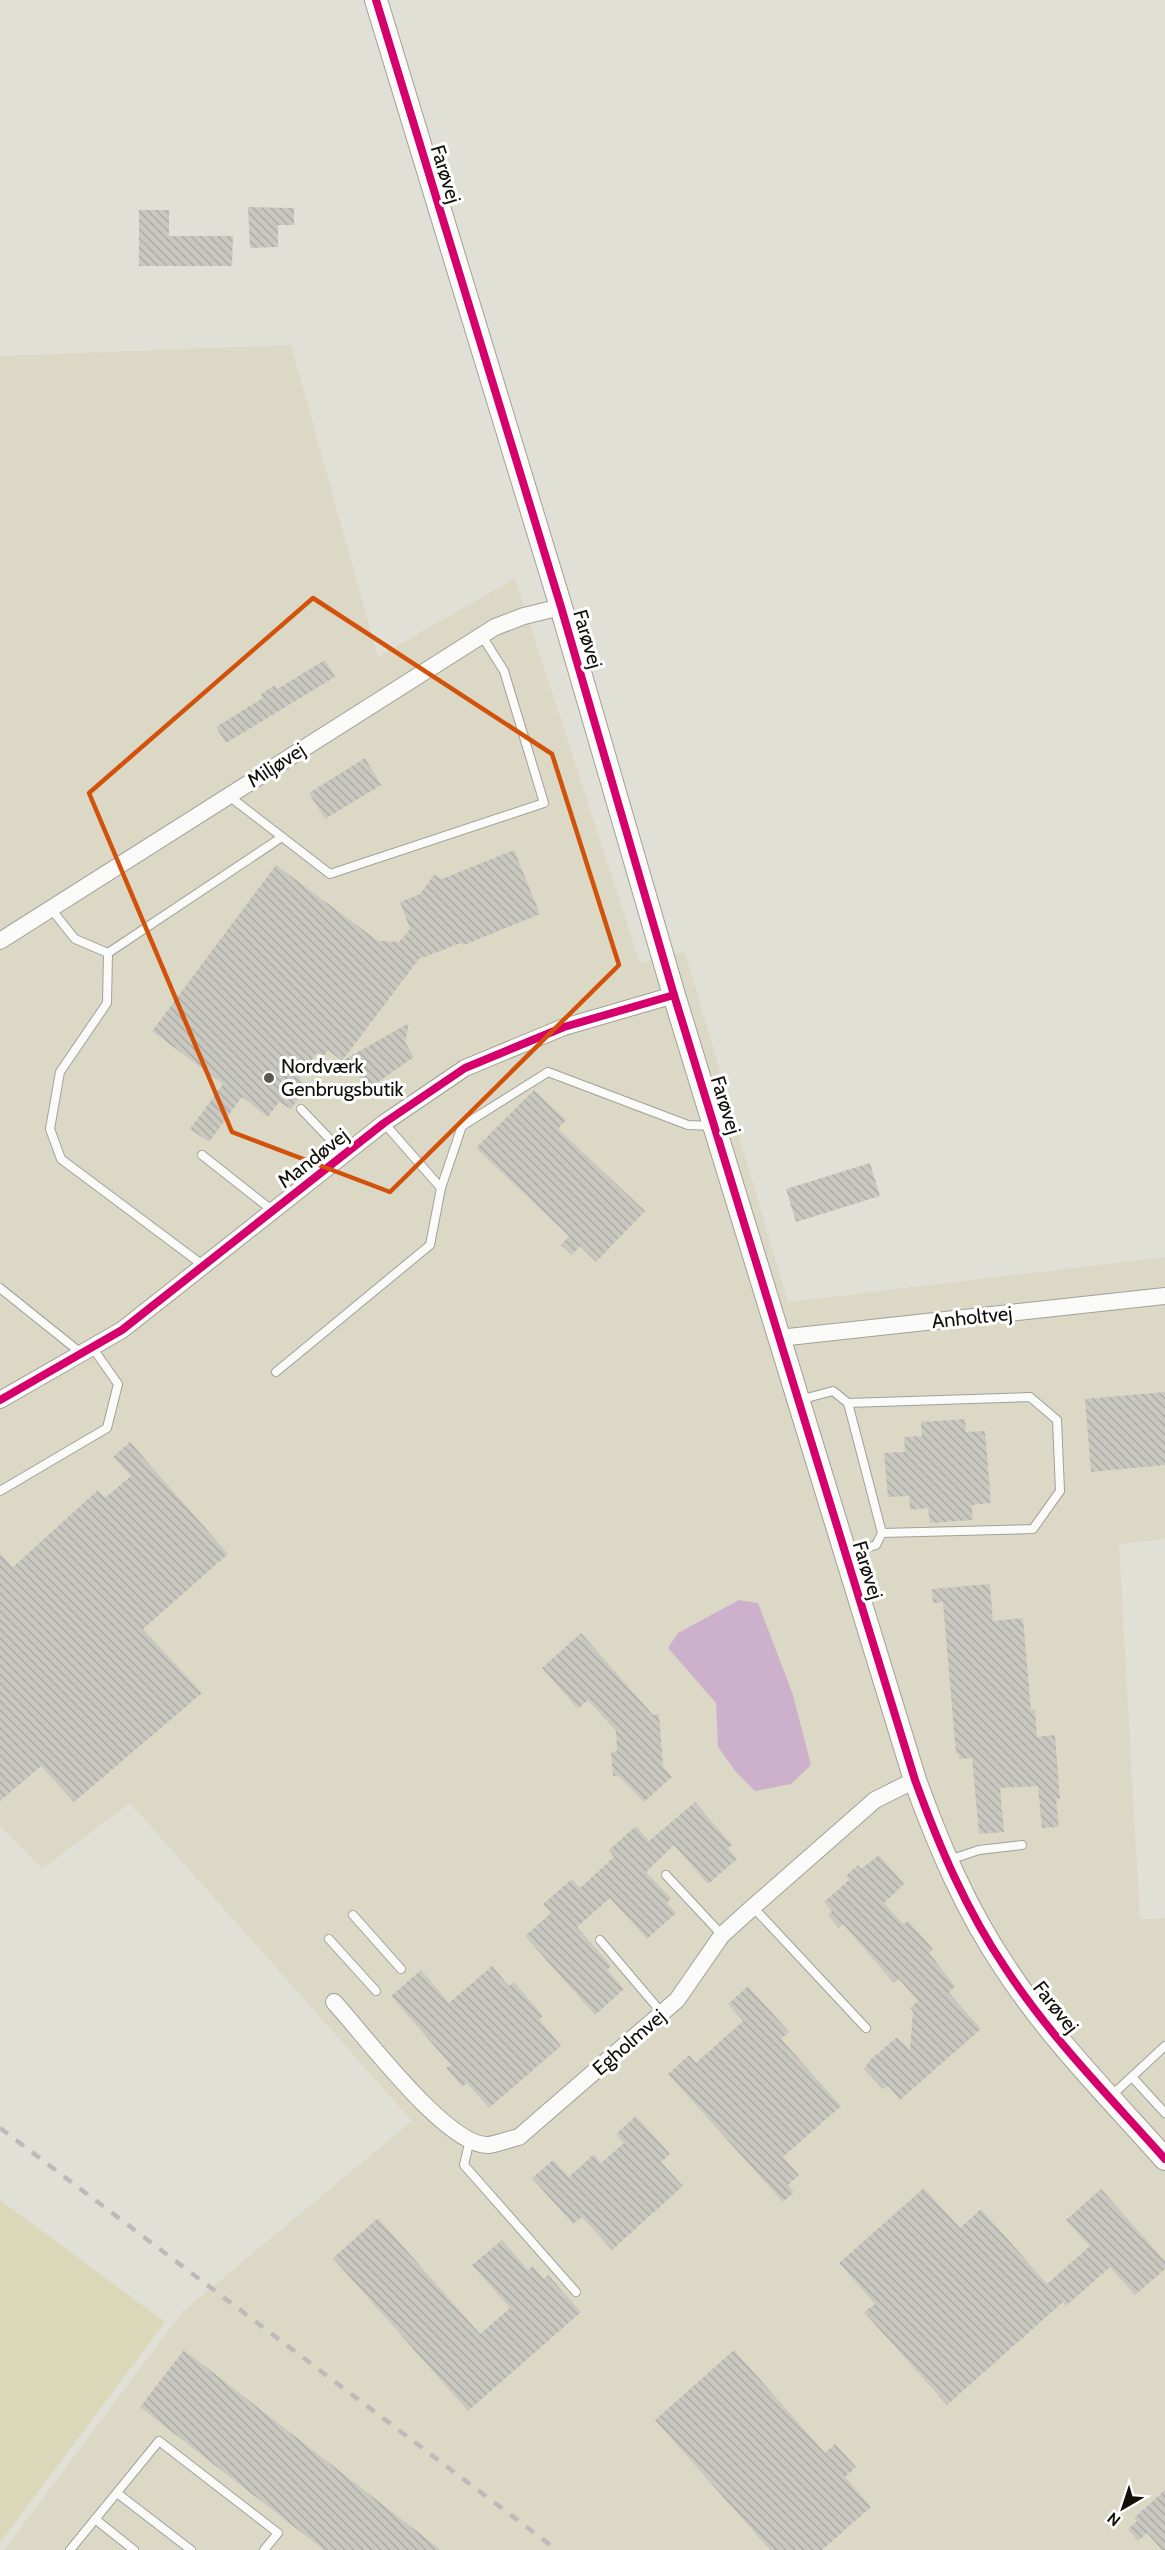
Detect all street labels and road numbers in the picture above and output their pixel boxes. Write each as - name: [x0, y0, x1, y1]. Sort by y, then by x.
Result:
- street label: Farøvej: [426, 142, 466, 206]
- street label: Farøvej: [568, 607, 608, 671]
- street label: Miljøvej: [243, 737, 309, 793]
- street label: Farøvej: [706, 1073, 746, 1137]
- street label: Mandøvej: [273, 1123, 353, 1193]
- street label: Anholtvej: [931, 1301, 1013, 1333]
- street label: Farøvej: [848, 1538, 888, 1602]
- street label: Farøvej: [1028, 1976, 1084, 2038]
- street label: Egholmvej: [588, 2004, 670, 2080]

